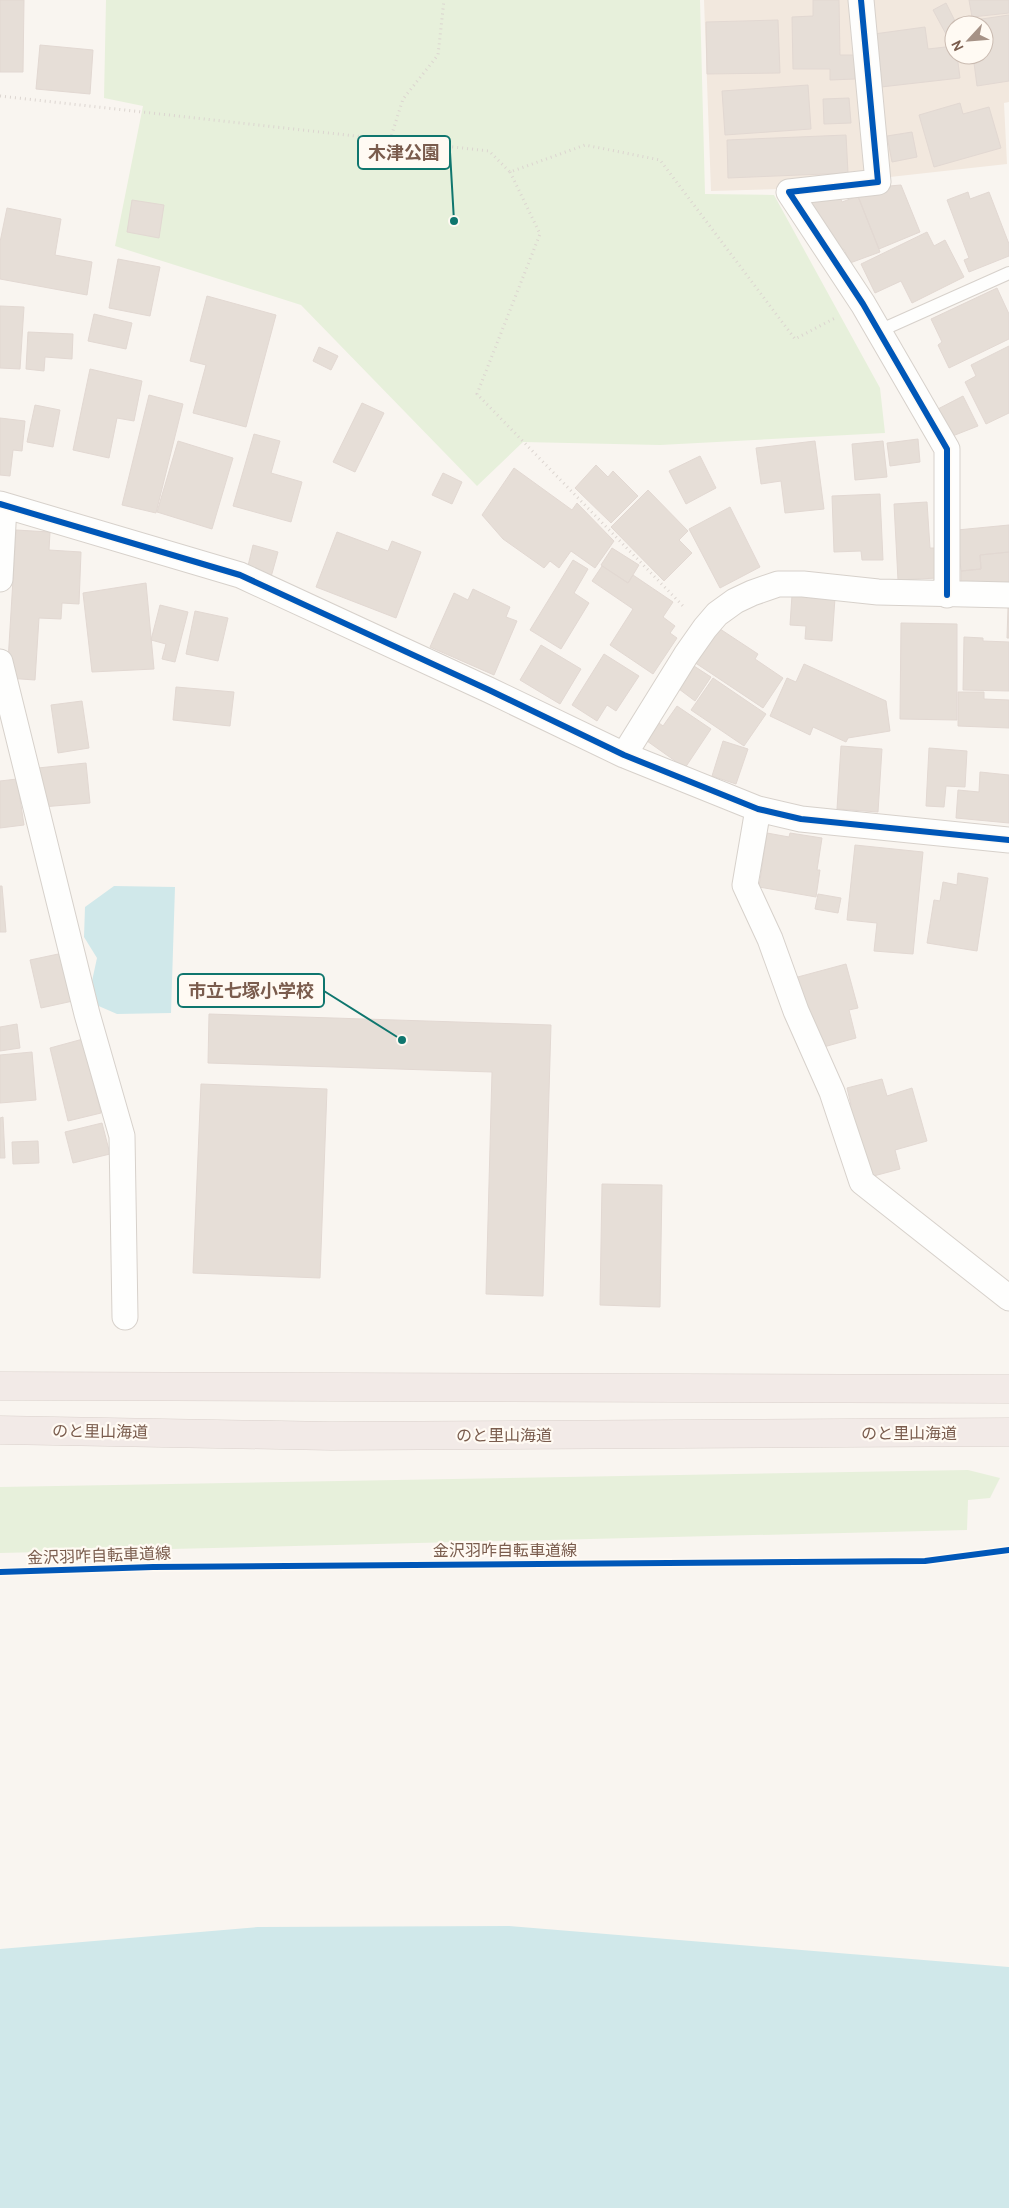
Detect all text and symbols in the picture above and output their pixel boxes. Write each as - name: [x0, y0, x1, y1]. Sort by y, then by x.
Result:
- north arrow: [944, 15, 994, 65]
- text: N: [947, 37, 968, 54]
- callout: 木津公園: [358, 136, 450, 169]
- text: 木津公園: [368, 142, 440, 164]
- callout: 市立七塚小学校: [178, 974, 324, 1007]
- text: 市立七塚小学校: [188, 980, 314, 1002]
- street label: のと里山海道: [52, 1421, 148, 1442]
- street label: のと里山海道: [861, 1424, 957, 1443]
- street label: のと里山海道: [456, 1426, 552, 1445]
- street label: 金沢羽咋自転車道線: [433, 1541, 577, 1560]
- street label: 金沢羽咋自転車道線: [27, 1543, 171, 1568]

